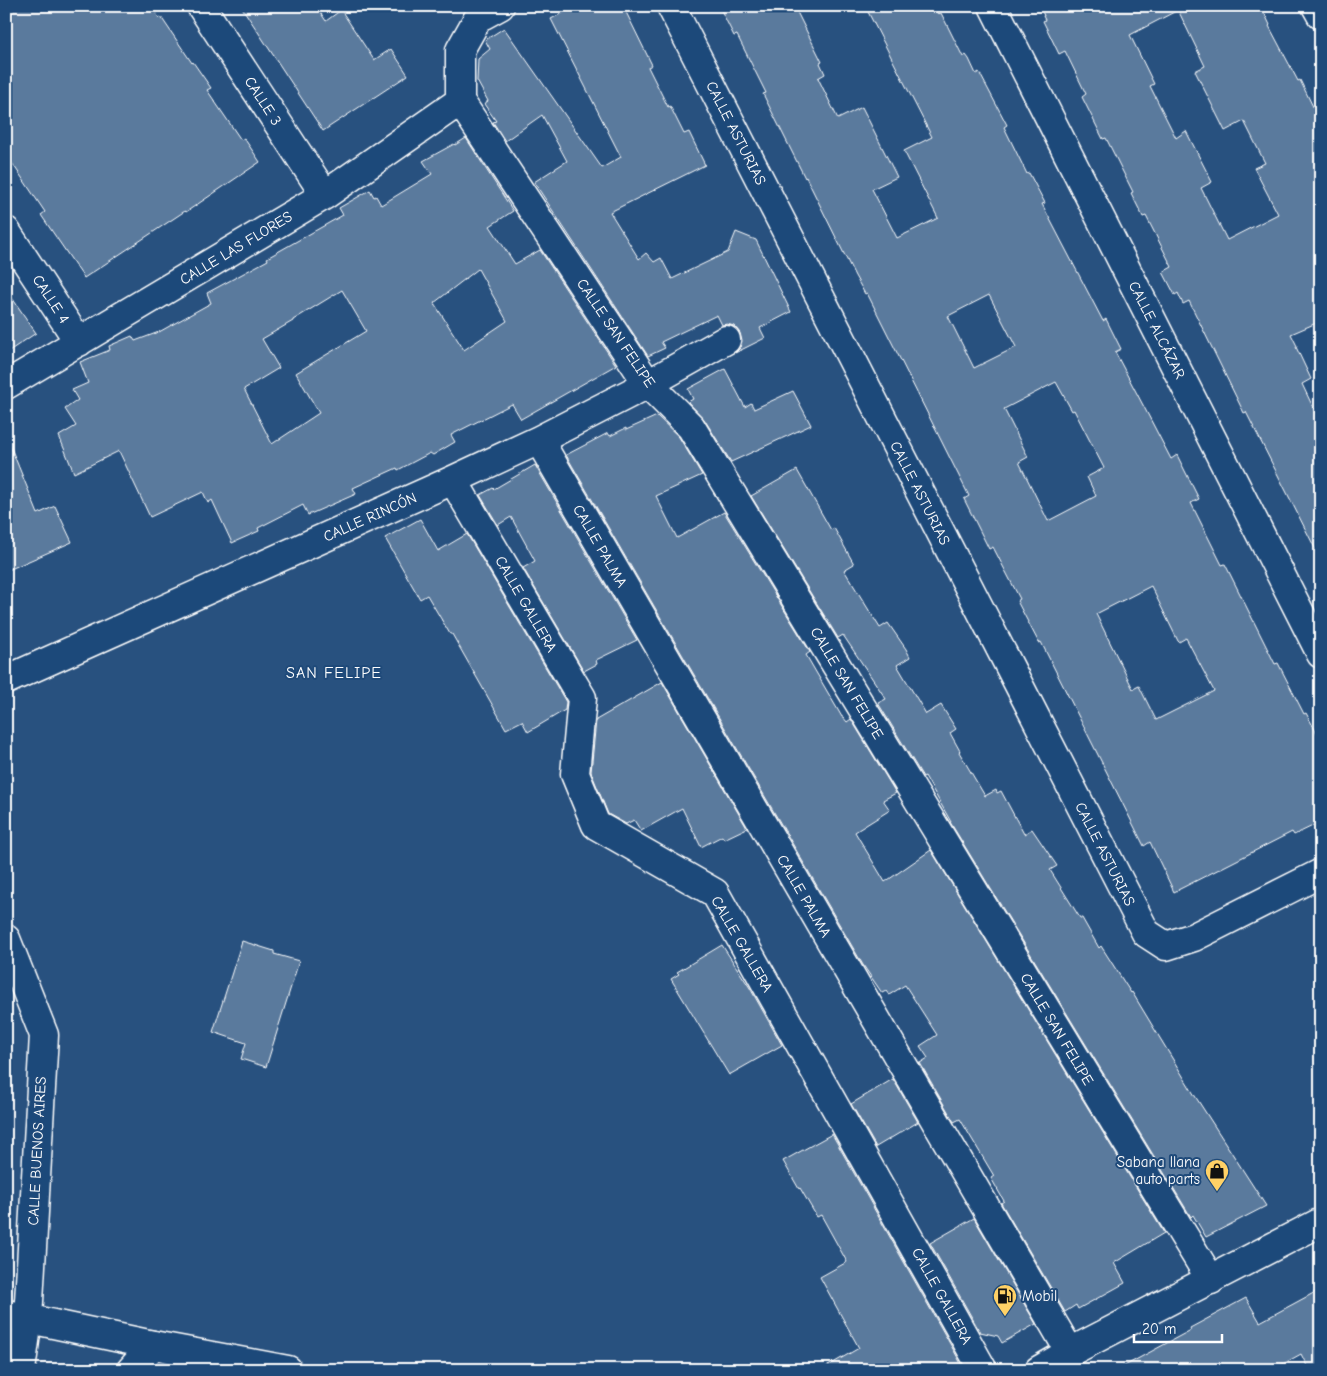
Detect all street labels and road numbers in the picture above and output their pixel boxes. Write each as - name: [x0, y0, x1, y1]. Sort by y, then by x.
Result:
- street label: CALLE 3: [241, 73, 285, 129]
- street label: CALLE ASTURIAS: [702, 78, 770, 188]
- street label: CALLE LAS FLORES: [176, 207, 296, 289]
- street label: CALLE 4: [29, 271, 73, 327]
- street label: CALLE SAN FELIPE: [573, 275, 659, 391]
- street label: CALLE ALCÁZAR: [1125, 278, 1190, 382]
- street label: CALLE ASTURIAS: [886, 438, 954, 548]
- street label: CALLE RINCÓN: [320, 487, 420, 546]
- street label: CALLE PALMA: [569, 502, 631, 591]
- street label: CALLE GALLERA: [491, 553, 561, 656]
- street label: CALLE SAN FELIPE: [806, 624, 888, 742]
- street label: CALLE ASTURIAS: [1071, 799, 1139, 909]
- street label: CALLE PALMA: [773, 852, 835, 941]
- street label: CALLE GALLERA: [707, 893, 777, 996]
- street label: CALLE SAN FELIPE: [1016, 970, 1098, 1088]
- street label: CALLE BUENOS AIRES: [24, 1076, 50, 1226]
- street label: CALLE GALLERA: [908, 1244, 976, 1348]

